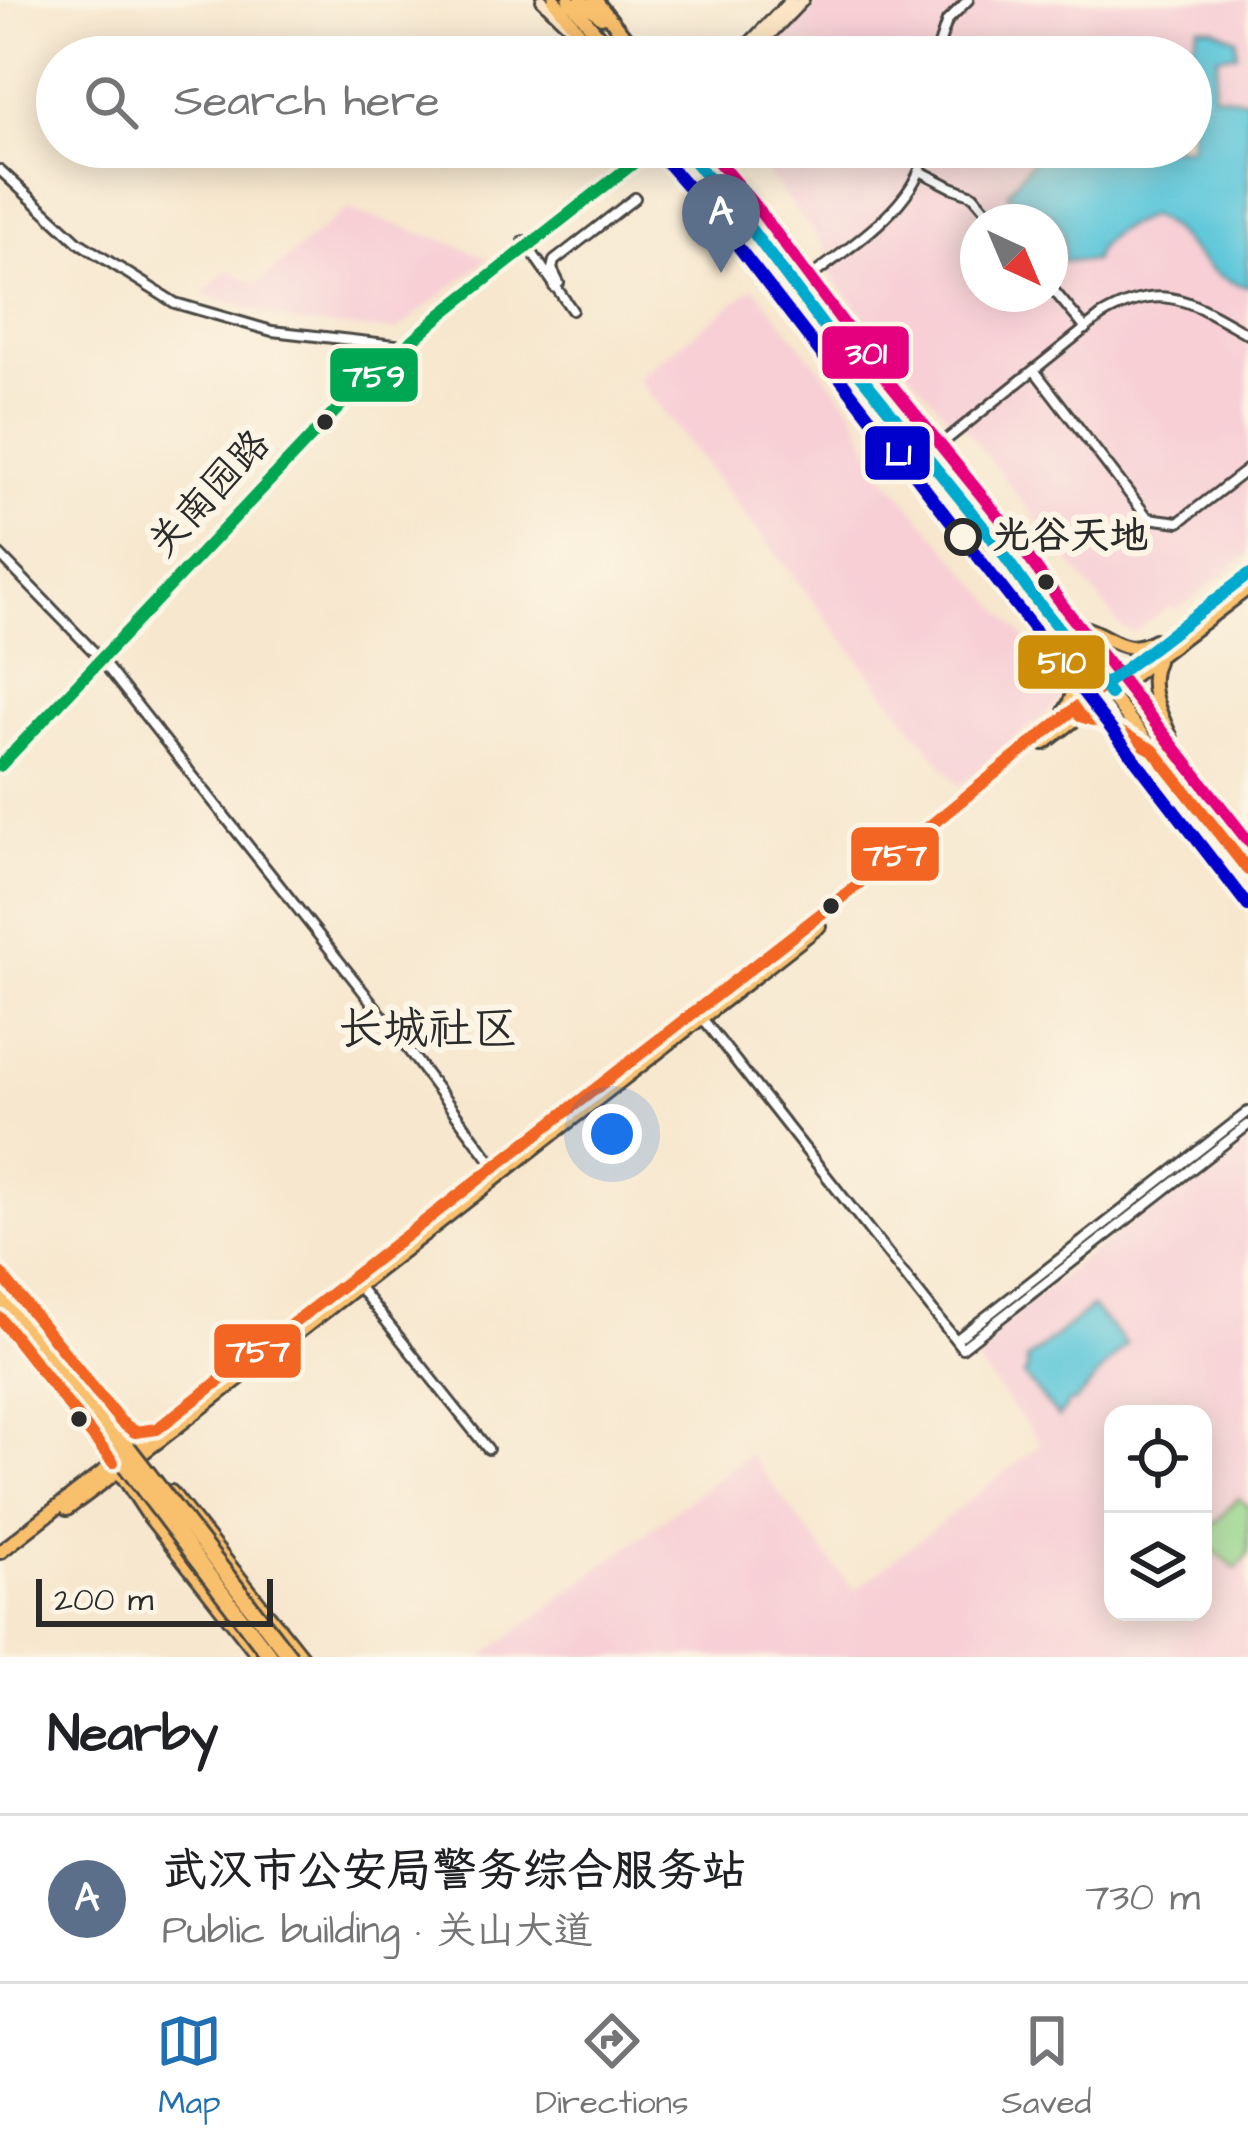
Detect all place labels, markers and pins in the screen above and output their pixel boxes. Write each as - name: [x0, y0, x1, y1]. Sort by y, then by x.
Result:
- pin: A: [682, 174, 760, 273]
- unlabelled marker: [314, 411, 336, 433]
- place label: 光谷天地: [992, 510, 1148, 564]
- marker: 光谷天地: [946, 520, 980, 554]
- unlabelled marker: [1035, 571, 1057, 593]
- unlabelled marker: [820, 895, 842, 917]
- unlabelled marker: [68, 1408, 90, 1430]

